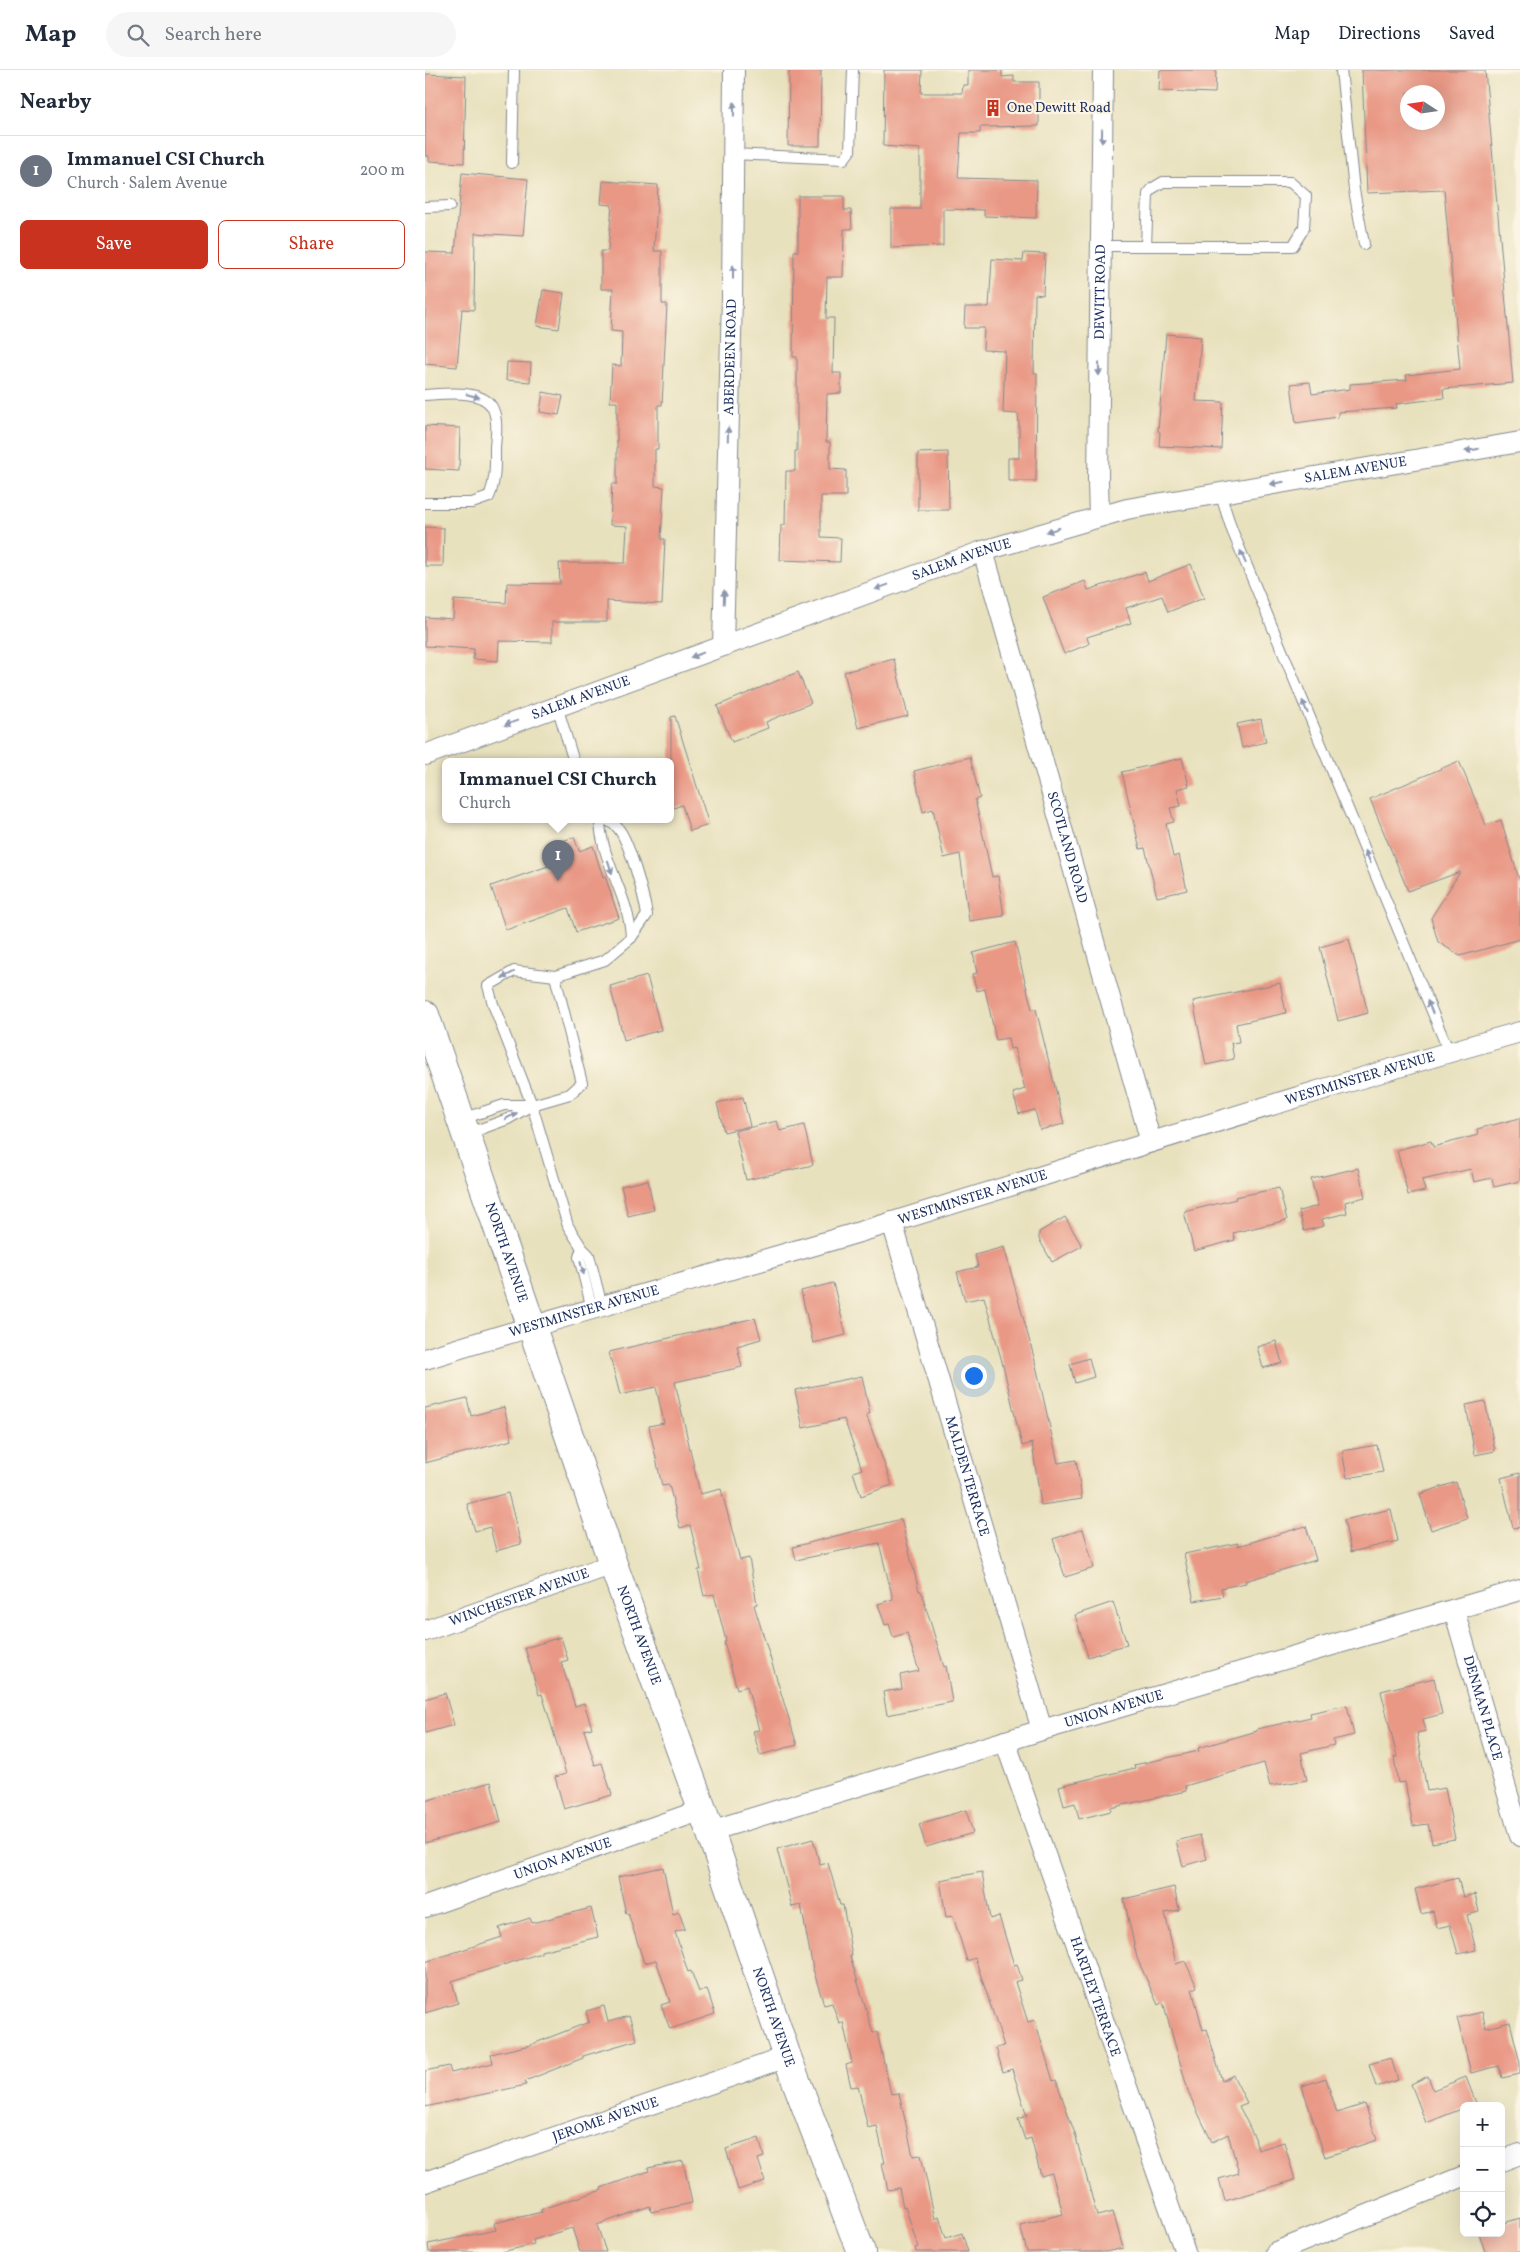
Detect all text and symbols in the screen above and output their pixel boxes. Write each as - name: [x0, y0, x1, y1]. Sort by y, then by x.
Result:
- search box: [106, 12, 456, 57]
- text: Map: [25, 18, 76, 52]
- icon: search: [124, 21, 152, 49]
- text: Search here: [164, 22, 262, 48]
- text: Map: [1274, 22, 1310, 47]
- text: Directions: [1338, 22, 1421, 47]
- text: Saved: [1449, 22, 1495, 47]
- north arrow: [1400, 85, 1445, 130]
- text: Nearby: [20, 88, 91, 117]
- building icon: One Dewitt Road: [983, 98, 1003, 118]
- place label: One Dewitt Road: [1007, 99, 1111, 118]
- one-way arrow: [730, 101, 738, 117]
- one-way arrow: [1098, 128, 1106, 144]
- text: Immanuel CSI Church: [67, 147, 265, 173]
- text: 1: [33, 160, 39, 182]
- text: 200 m: [360, 160, 405, 182]
- text: Church · Salem Avenue: [67, 173, 227, 195]
- button: Save: [20, 220, 208, 269]
- button: Share: [218, 220, 405, 269]
- street label: DEWITT ROAD: [1090, 244, 1110, 340]
- one-way arrow: [729, 264, 737, 280]
- street label: ABERDEEN ROAD: [719, 299, 741, 416]
- one-way arrow: [1095, 361, 1103, 377]
- one-way arrow: [466, 392, 481, 400]
- one-way arrow: [725, 426, 733, 442]
- one-way arrow: [1464, 446, 1480, 454]
- street label: SALEM AVENUE: [1303, 452, 1408, 488]
- one-way arrow: [1269, 480, 1285, 488]
- one-way arrow: [1045, 526, 1060, 534]
- street label: SALEM AVENUE: [909, 534, 1013, 586]
- one-way arrow: [1239, 549, 1247, 564]
- one-way arrow: [874, 583, 889, 591]
- one-way arrow: [720, 589, 728, 605]
- one-way arrow: [689, 652, 704, 659]
- street label: SALEM AVENUE: [529, 671, 633, 725]
- one-way arrow: [1301, 700, 1309, 714]
- one-way arrow: [504, 720, 519, 727]
- popup: [442, 758, 674, 823]
- text: Immanuel CSI Church: [459, 767, 657, 793]
- street label: SCOTLAND ROAD: [1042, 789, 1092, 905]
- text: Church: [459, 793, 511, 815]
- pin: 1: [542, 840, 574, 881]
- one-way arrow: [1364, 849, 1372, 864]
- one-way arrow: [606, 860, 614, 875]
- one-way arrow: [501, 971, 515, 979]
- one-way arrow: [1426, 1000, 1434, 1014]
- street label: WESTMINSTER AVENUE: [1283, 1047, 1437, 1110]
- one-way arrow: [504, 1112, 518, 1120]
- street label: WESTMINSTER AVENUE: [896, 1165, 1050, 1229]
- street label: NORTH AVENUE: [480, 1200, 532, 1305]
- one-way arrow: [578, 1260, 586, 1275]
- street label: WESTMINSTER AVENUE: [507, 1281, 661, 1342]
- your location: [961, 1363, 987, 1389]
- street label: MALDEN TERRACE: [940, 1414, 994, 1539]
- street label: WINCHESTER AVENUE: [447, 1564, 592, 1631]
- street label: NORTH AVENUE: [612, 1583, 666, 1687]
- street label: DENMAN PLACE: [1458, 1653, 1507, 1763]
- street label: UNION AVENUE: [1062, 1685, 1166, 1732]
- street label: UNION AVENUE: [511, 1833, 614, 1885]
- street label: HARTLEY TERRACE: [1065, 1934, 1125, 2059]
- street label: NORTH AVENUE: [748, 1965, 799, 2070]
- street label: JEROME AVENUE: [550, 2093, 661, 2147]
- map controls: [1460, 2102, 1505, 2237]
- button: +: [1460, 2102, 1505, 2147]
- button: −: [1460, 2147, 1505, 2192]
- button: locate: [1460, 2192, 1505, 2237]

